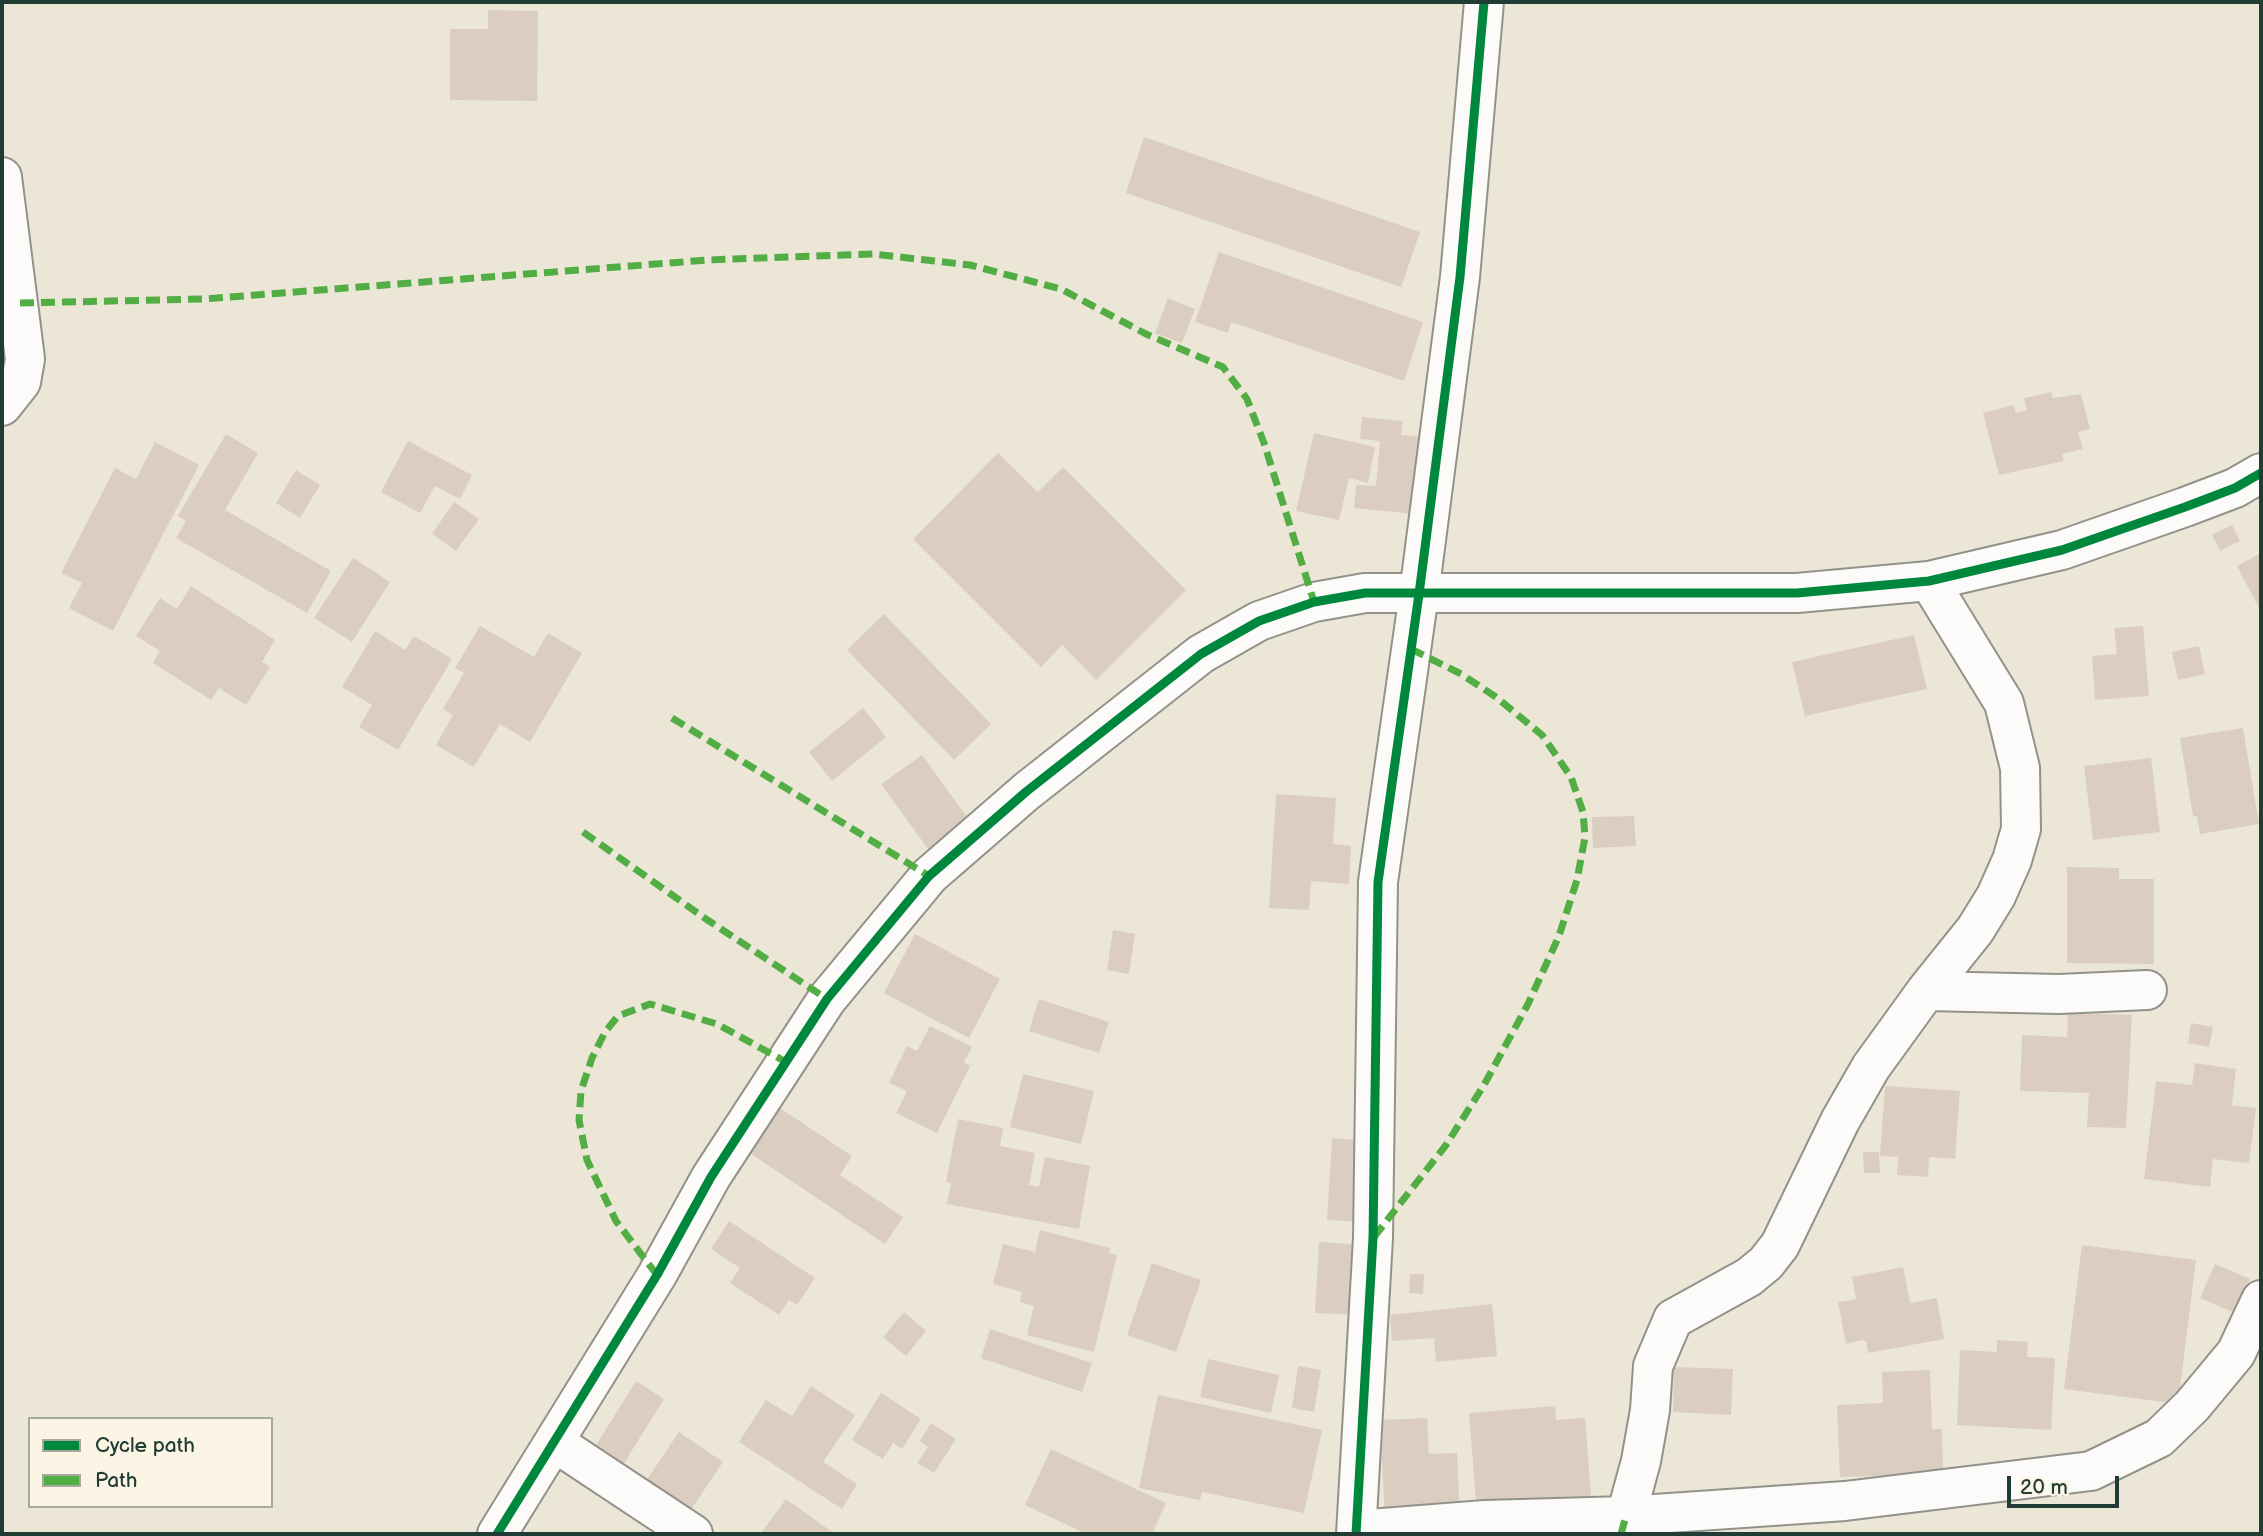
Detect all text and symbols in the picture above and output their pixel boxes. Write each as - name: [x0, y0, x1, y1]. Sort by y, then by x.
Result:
- legend: [28, 1417, 273, 1508]
- text: Cycle path: [95, 1433, 195, 1458]
- scale bar: [2011, 1462, 2123, 1506]
- text: Path: [95, 1468, 137, 1493]
- text: 20 m: [2020, 1475, 2068, 1500]

